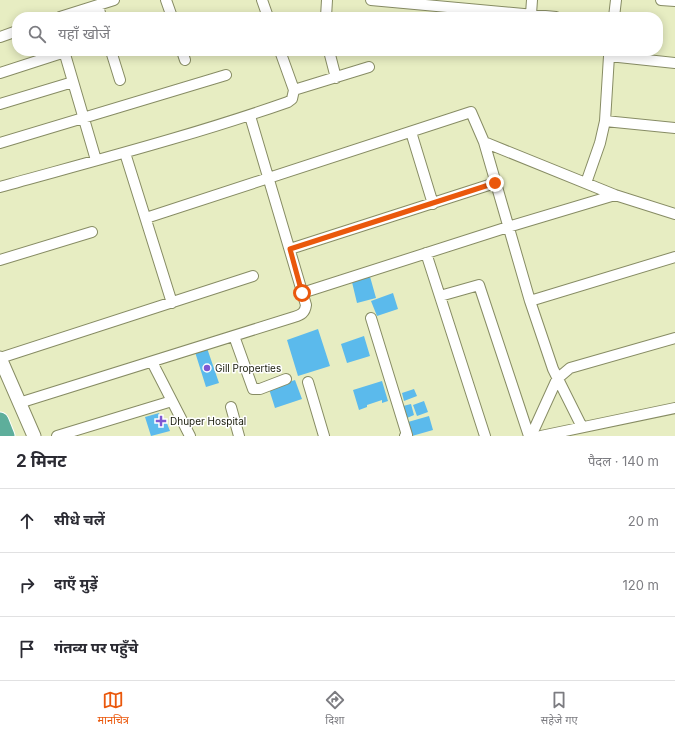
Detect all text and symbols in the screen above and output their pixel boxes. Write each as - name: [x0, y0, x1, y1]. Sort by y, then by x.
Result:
- search box: [12, 12, 663, 56]
- icon: search: [26, 23, 48, 45]
- text: यहाँ खोजें: [58, 24, 110, 43]
- route end: [486, 174, 504, 192]
- route start: [293, 284, 311, 302]
- place label: Gill Properties: [215, 362, 281, 374]
- marker: Gill Properties: [202, 363, 212, 373]
- marker: Dhuper Hospital: [155, 415, 167, 427]
- place label: Dhuper Hospital: [170, 415, 246, 427]
- text: 2 मिनट: [16, 451, 66, 471]
- text: पैदल · 140 m: [588, 453, 659, 469]
- icon: ahead: [16, 510, 38, 532]
- text: सीधे चलें: [54, 510, 105, 529]
- text: 20 m: [628, 513, 659, 529]
- icon: right: [16, 574, 38, 596]
- text: दाएँ मुड़ें: [54, 574, 98, 593]
- text: 120 m: [623, 577, 659, 593]
- icon: arrive: [16, 638, 38, 660]
- text: गंतव्य पर पहुँचे: [54, 638, 138, 657]
- tab: मानचित्र: [97, 689, 129, 728]
- tab: दिशा: [324, 689, 346, 728]
- tab: सहेजे गए: [541, 689, 578, 728]

